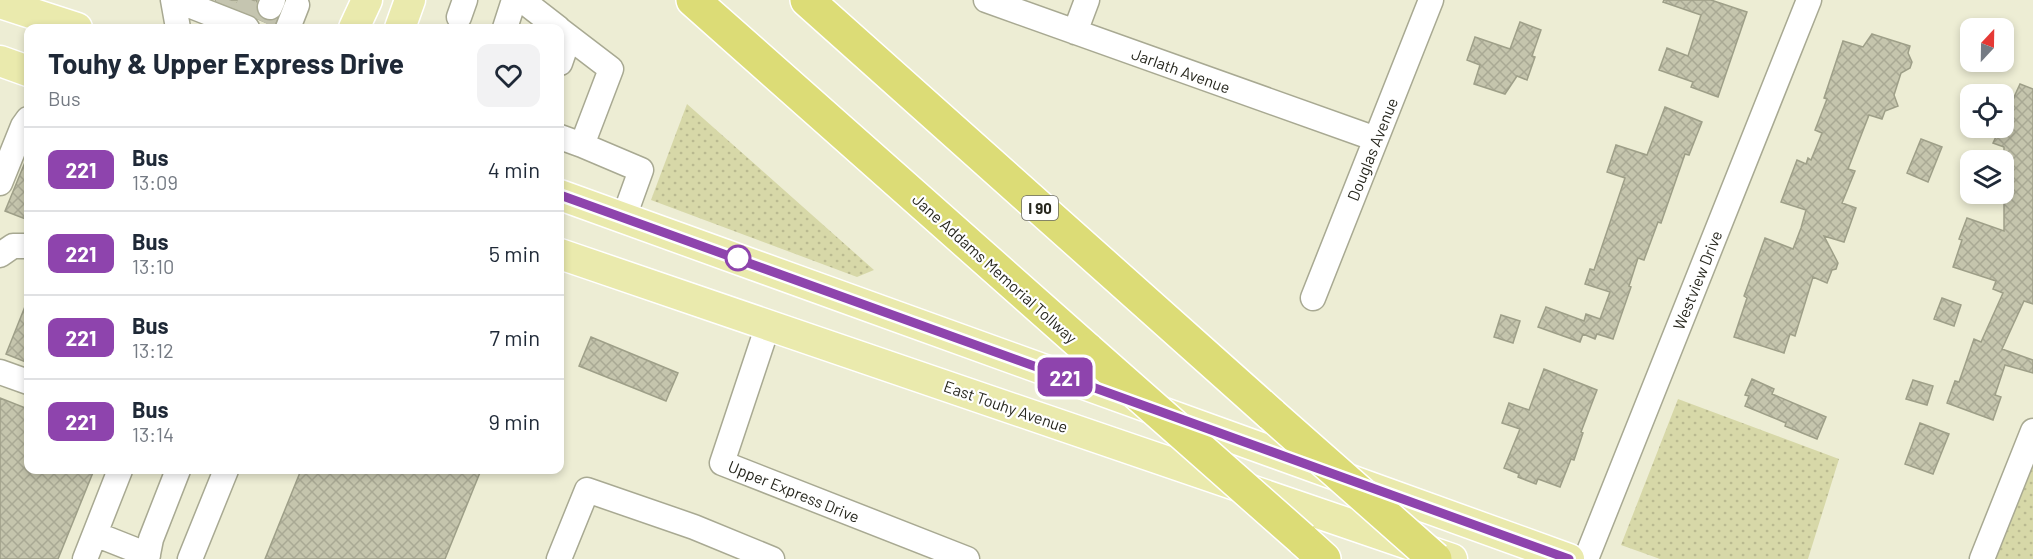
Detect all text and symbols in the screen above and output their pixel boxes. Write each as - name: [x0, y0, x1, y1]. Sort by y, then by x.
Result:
- north arrow: [1960, 18, 2014, 72]
- map controls: [1960, 18, 2014, 204]
- street label: Jarlath Avenue: [1129, 43, 1233, 97]
- button: heart: [477, 44, 540, 107]
- text: Touhy & Upper Express Drive: [48, 46, 404, 80]
- button: locate: [1960, 84, 2014, 138]
- text: Bus: [48, 86, 81, 110]
- street label: Douglas Avenue: [1343, 95, 1401, 203]
- text: Bus: [132, 144, 169, 170]
- button: layers: [1960, 150, 2014, 204]
- text: 4 min: [488, 156, 540, 182]
- text: 221: [66, 157, 96, 182]
- text: 13:09: [132, 170, 178, 194]
- street label: Jane Addams Memorial Tollway: [909, 189, 1082, 347]
- road number: I 90: [1022, 196, 1058, 220]
- text: Bus: [132, 228, 169, 254]
- street label: Westview Drive: [1668, 228, 1726, 332]
- text: 5 min: [489, 240, 540, 266]
- text: 221: [66, 241, 96, 266]
- unlabelled marker: [725, 245, 751, 271]
- text: 13:10: [132, 254, 174, 278]
- text: Bus: [132, 312, 169, 338]
- text: 7 min: [490, 324, 540, 350]
- text: 221: [66, 325, 96, 350]
- text: 13:12: [132, 338, 174, 362]
- line badge: 221: [1030, 358, 1100, 397]
- text: 221: [1050, 365, 1080, 390]
- street label: East Touhy Avenue: [942, 376, 1070, 436]
- text: Bus: [132, 396, 169, 422]
- text: 9 min: [488, 408, 540, 434]
- text: 221: [66, 409, 96, 434]
- text: 13:14: [132, 422, 174, 446]
- street label: Upper Express Drive: [726, 456, 862, 526]

